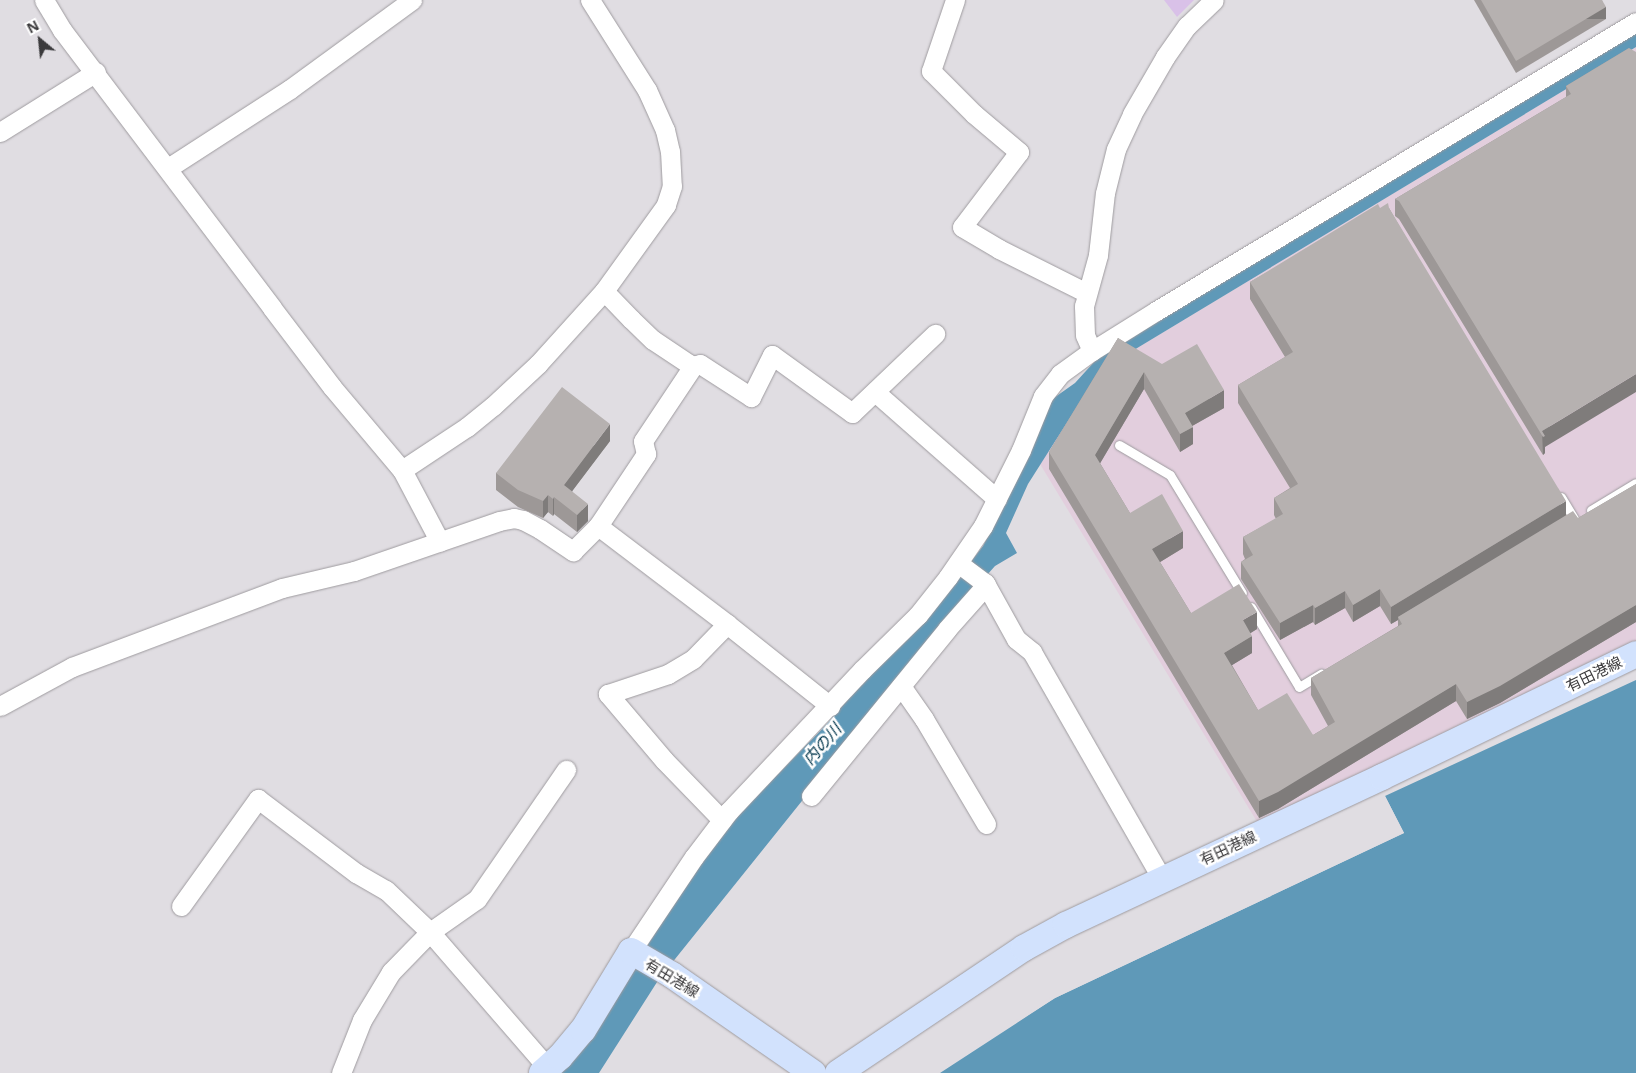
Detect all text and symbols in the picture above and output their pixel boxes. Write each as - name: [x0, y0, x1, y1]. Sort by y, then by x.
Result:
- north arrow: [15, 15, 65, 65]
- text: N: [23, 15, 42, 37]
- street label: 有田港線: [1563, 653, 1625, 695]
- water label: 内の川: [799, 720, 845, 768]
- street label: 有田港線: [1197, 827, 1259, 869]
- street label: 有田港線: [642, 955, 702, 1001]

